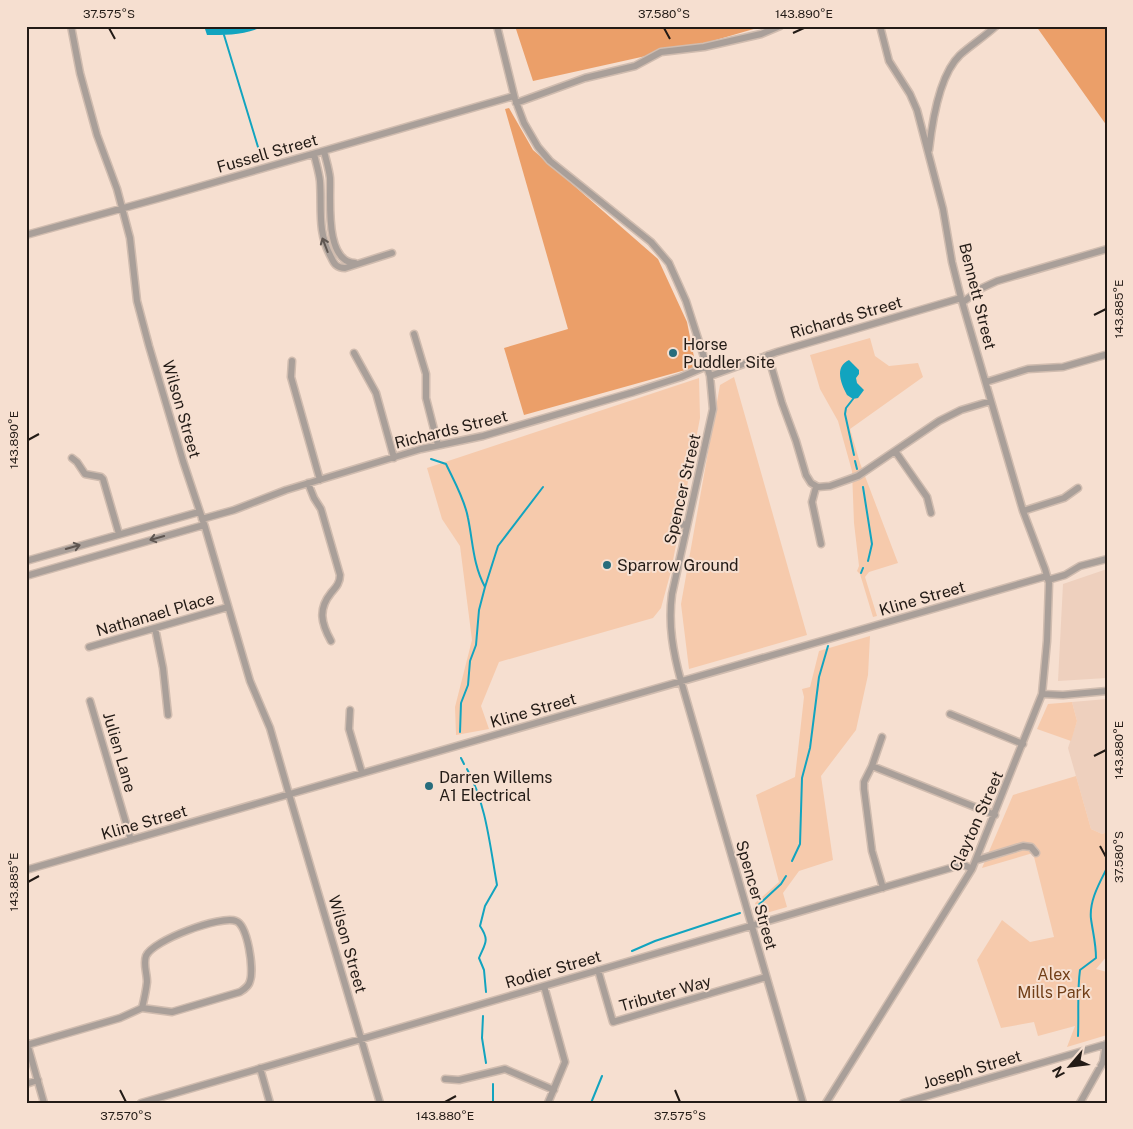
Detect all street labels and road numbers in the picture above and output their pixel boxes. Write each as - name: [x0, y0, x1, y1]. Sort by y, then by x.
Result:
- street label: Fussell Street: [215, 130, 320, 177]
- street label: Bennett Street: [955, 241, 1000, 351]
- street label: Richards Street: [788, 292, 904, 343]
- street label: Wilson Street: [158, 358, 205, 460]
- street label: Richards Street: [393, 406, 510, 453]
- street label: Spencer Street: [661, 432, 704, 546]
- street label: Kline Street: [877, 577, 967, 620]
- street label: Nathanael Place: [94, 589, 216, 640]
- street label: Kline Street: [488, 689, 578, 732]
- street label: Julien Lane: [99, 710, 140, 794]
- street label: Clayton Street: [946, 768, 1007, 874]
- street label: Kline Street: [99, 801, 189, 844]
- street label: Spencer Street: [732, 838, 781, 952]
- street label: Wilson Street: [324, 893, 371, 995]
- street label: Rodier Street: [503, 947, 603, 992]
- street label: Tributer Way: [617, 971, 714, 1016]
- street label: Joseph Street: [921, 1046, 1024, 1093]

